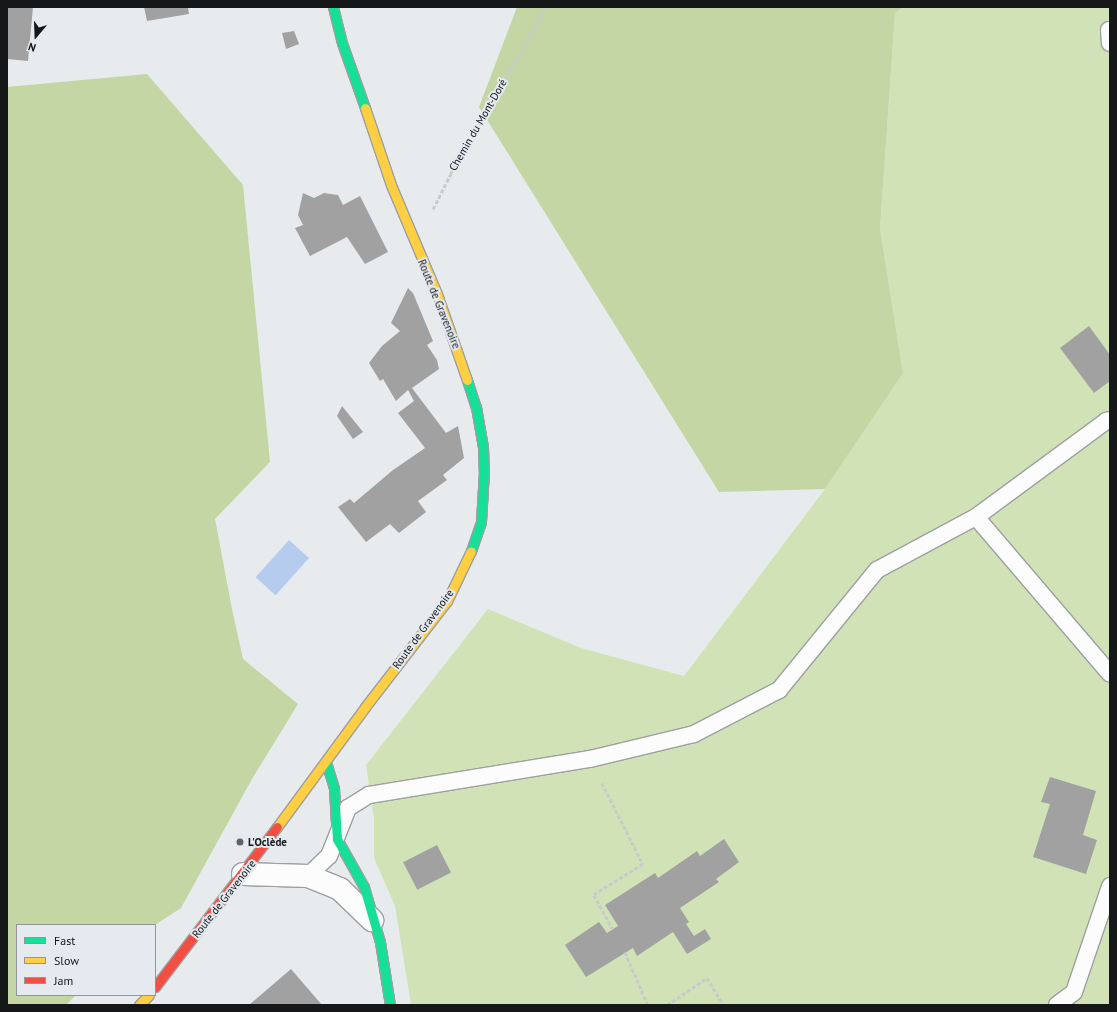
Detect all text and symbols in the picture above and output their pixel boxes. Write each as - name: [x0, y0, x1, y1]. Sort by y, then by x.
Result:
- north arrow: [16, 16, 56, 56]
- text: N: [26, 40, 38, 55]
- street label: Chemin du Mont-Doré: [446, 77, 510, 173]
- street label: Route de Gravenoire: [415, 257, 463, 351]
- street label: Route de Gravenoire: [390, 587, 456, 671]
- place label: L'Oclède: [248, 835, 287, 849]
- marker: L'Oclède: [235, 837, 245, 847]
- street label: Route de Gravenoire: [189, 857, 259, 941]
- legend: [16, 924, 156, 996]
- text: Fast: [54, 933, 75, 948]
- text: Slow: [54, 953, 79, 968]
- text: Jam: [54, 973, 73, 988]

